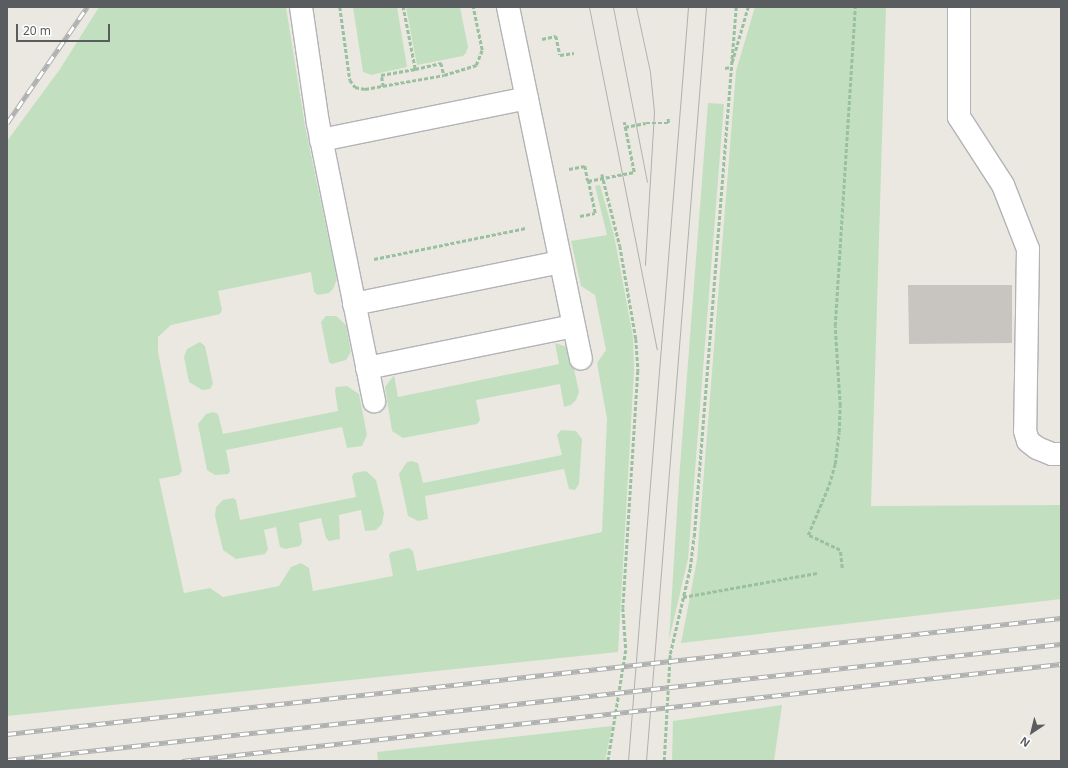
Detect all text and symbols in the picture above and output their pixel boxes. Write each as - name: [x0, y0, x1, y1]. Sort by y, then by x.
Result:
- scale bar: [18, 16, 112, 42]
- text: 20 m: [23, 22, 51, 39]
- north arrow: [1012, 712, 1052, 752]
- text: N: [1017, 734, 1033, 751]

